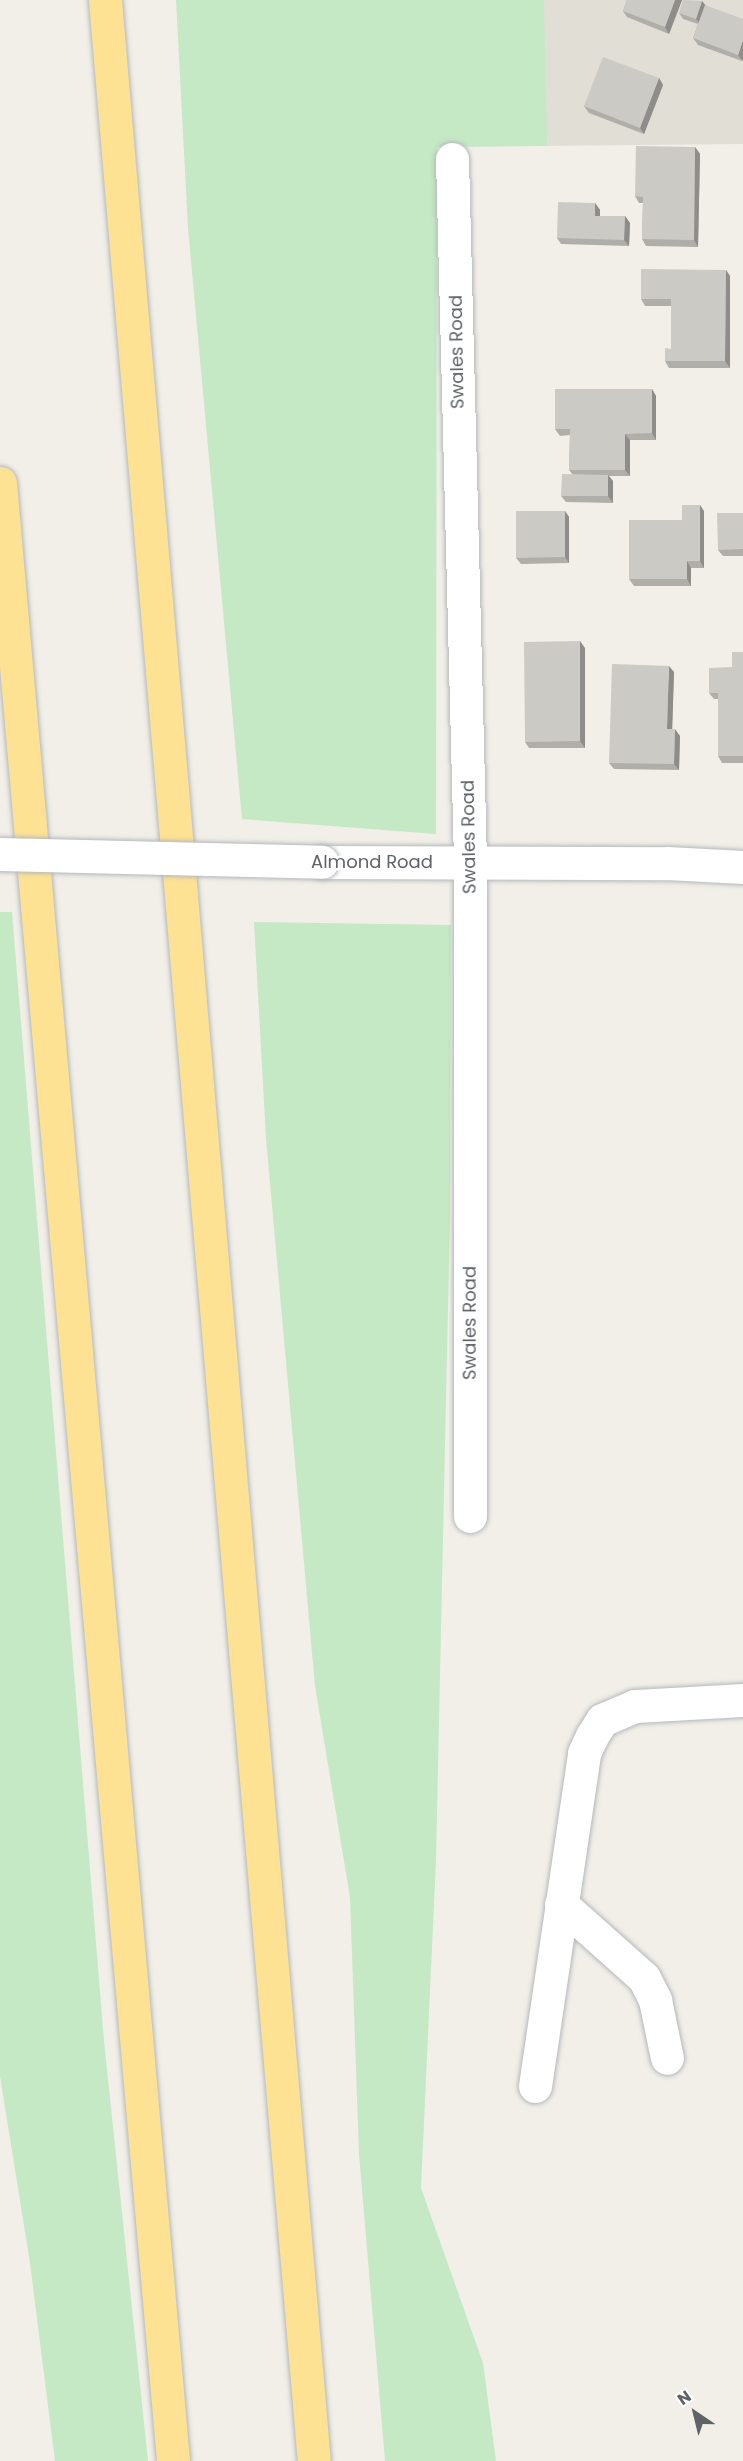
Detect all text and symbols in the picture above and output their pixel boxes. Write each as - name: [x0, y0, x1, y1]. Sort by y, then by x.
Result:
- street label: Swales Road: [445, 295, 469, 409]
- street label: Swales Road: [457, 780, 481, 894]
- street label: Almond Road: [311, 851, 433, 873]
- street label: Swales Road: [459, 1266, 481, 1380]
- north arrow: [665, 2383, 725, 2443]
- text: N: [673, 2385, 696, 2411]

